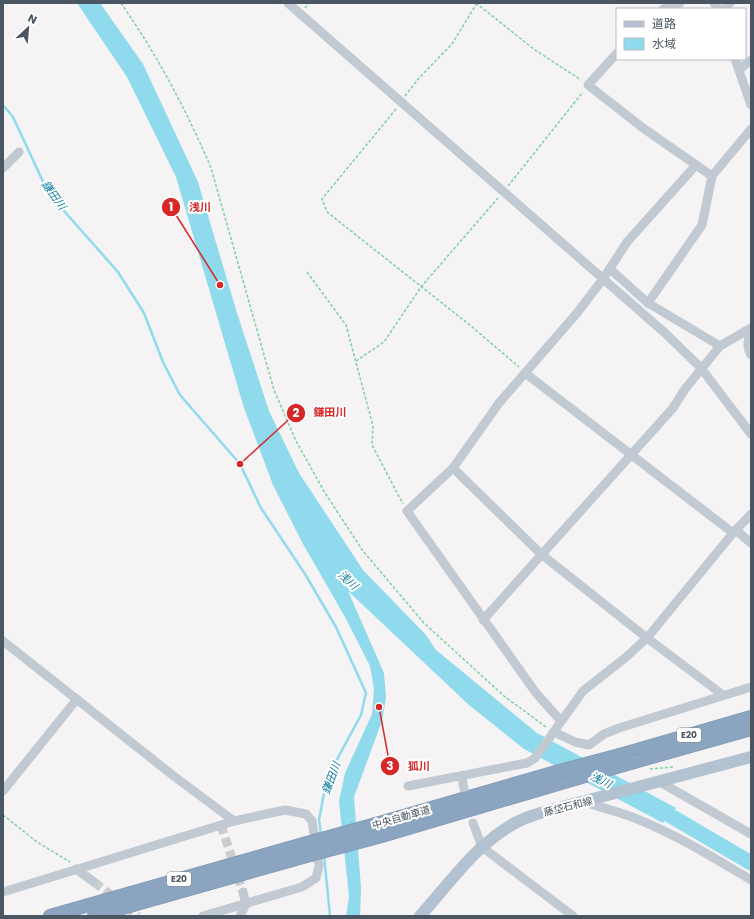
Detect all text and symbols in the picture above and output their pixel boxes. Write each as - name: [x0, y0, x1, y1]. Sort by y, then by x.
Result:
- north arrow: [8, 8, 48, 48]
- legend: [616, 8, 746, 60]
- text: N: [25, 10, 40, 28]
- text: 道路: [652, 15, 676, 32]
- text: 水域: [652, 35, 676, 52]
- water label: 鎌田川: [38, 177, 71, 214]
- callout: 浅川: [161, 195, 219, 218]
- text: 1: [169, 198, 173, 215]
- text: 浅川: [189, 199, 211, 215]
- callout: 鎌田川: [286, 401, 355, 424]
- text: 2: [293, 404, 300, 421]
- text: 鎌田川: [314, 404, 347, 420]
- water label: 浅川: [334, 567, 362, 594]
- road number: E20: [677, 728, 701, 742]
- callout: 狐川: [380, 754, 438, 777]
- text: 3: [386, 757, 394, 774]
- text: 狐川: [408, 758, 430, 774]
- water label: 鎌田川: [318, 759, 345, 796]
- water label: 浅川: [588, 768, 615, 792]
- street label: 藤垈石和線: [542, 793, 594, 820]
- street label: 中央自動車道: [370, 802, 432, 833]
- road number: E20: [167, 872, 191, 886]

